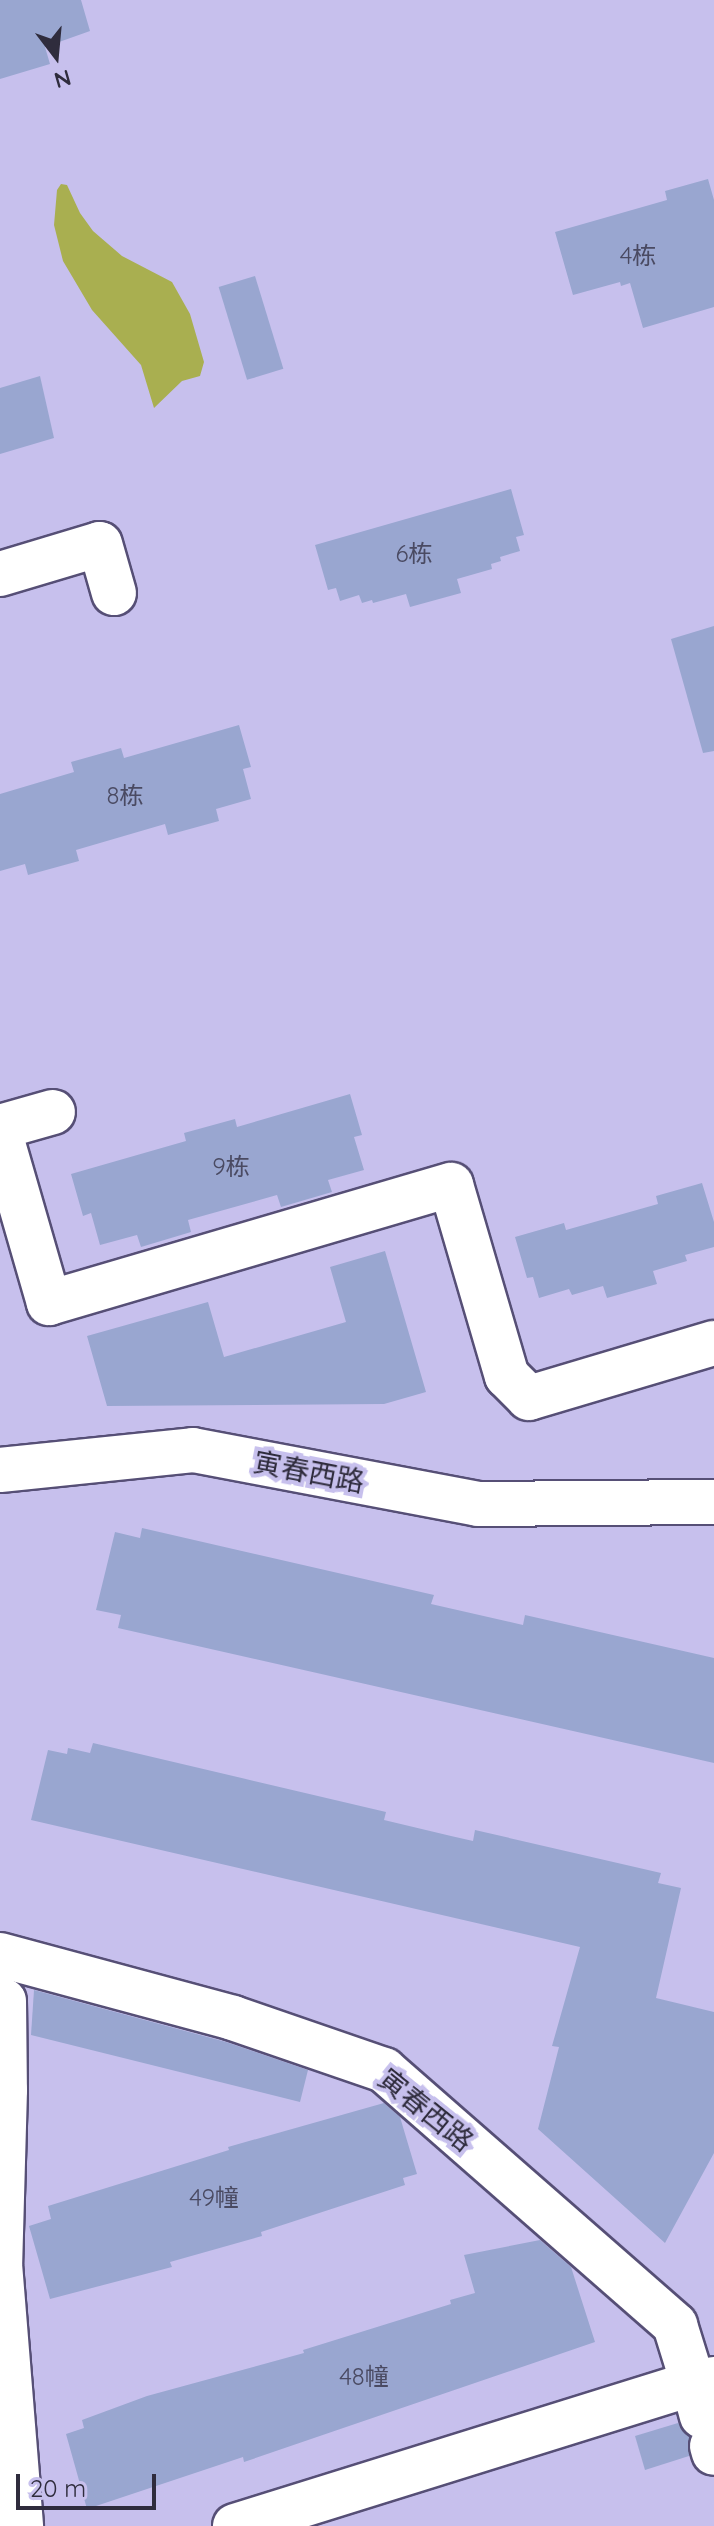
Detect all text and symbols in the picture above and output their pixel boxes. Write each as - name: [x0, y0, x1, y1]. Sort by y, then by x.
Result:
- north arrow: [16, 16, 96, 96]
- text: N: [51, 63, 74, 95]
- house number: 4栋: [620, 242, 656, 270]
- house number: 6栋: [396, 540, 432, 568]
- house number: 8栋: [107, 782, 143, 810]
- house number: 9栋: [212, 1153, 250, 1181]
- street label: 寅春西路: [251, 1445, 367, 1499]
- street label: 寅春西路: [372, 2062, 480, 2158]
- house number: 49幢: [189, 2184, 239, 2212]
- house number: 48幢: [339, 2363, 389, 2391]
- scale bar: [20, 2458, 160, 2508]
- text: 20 m: [30, 2473, 86, 2503]

